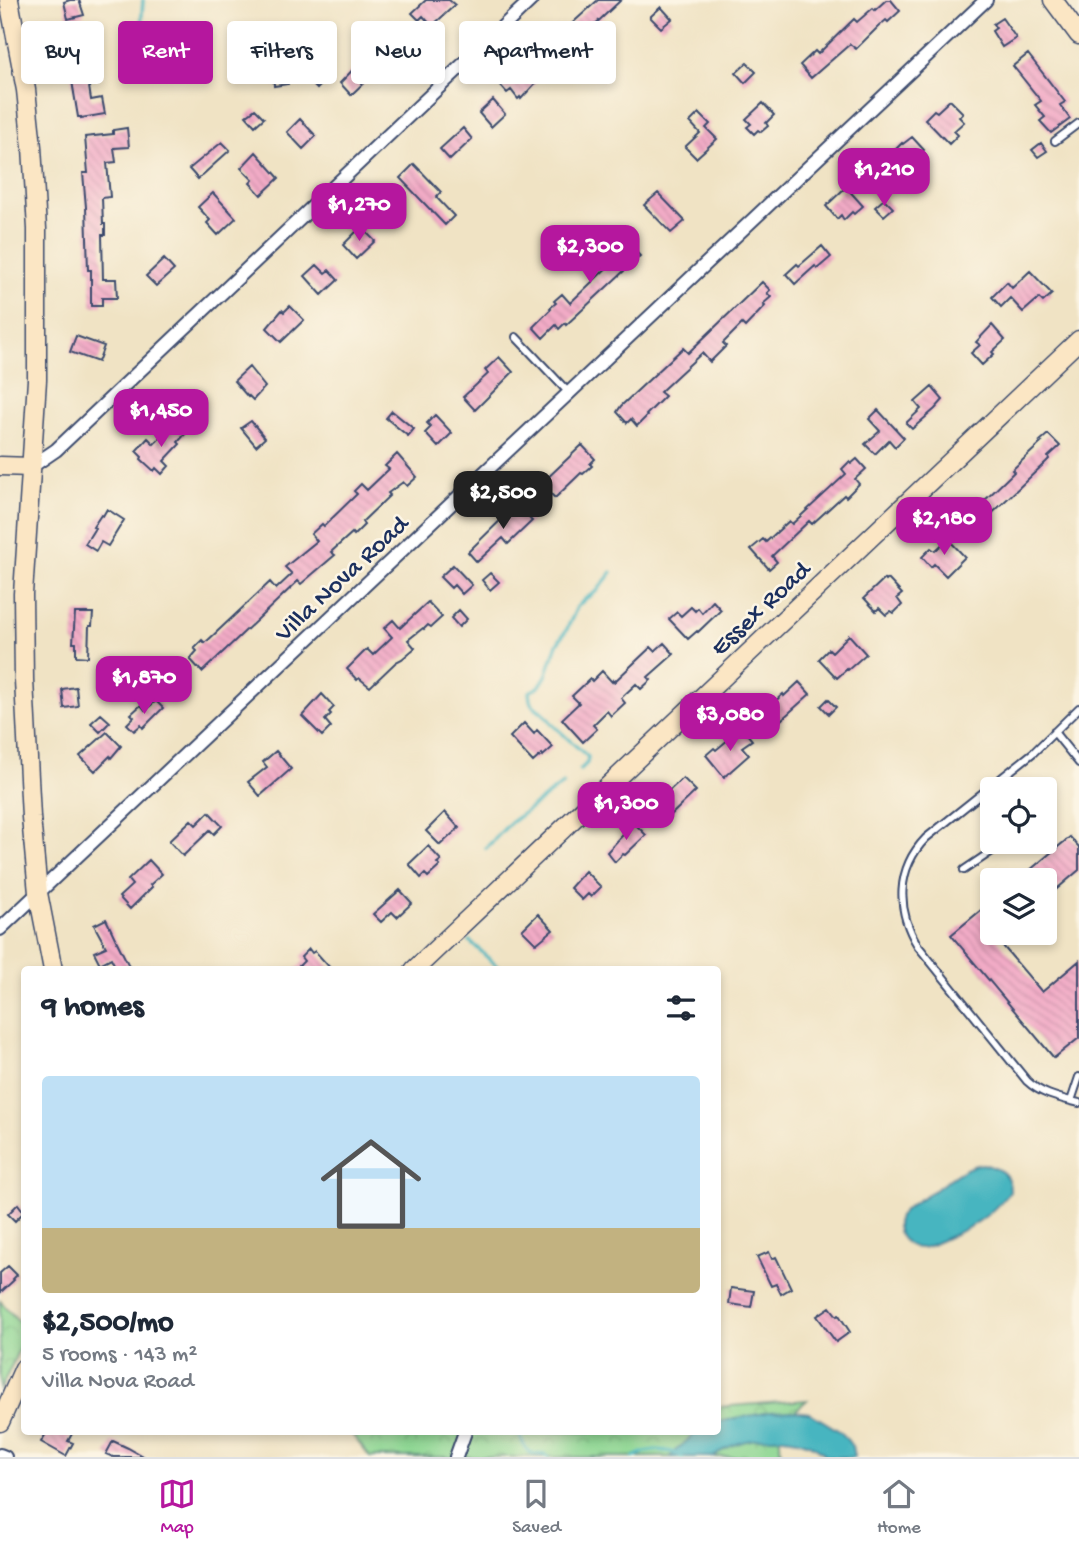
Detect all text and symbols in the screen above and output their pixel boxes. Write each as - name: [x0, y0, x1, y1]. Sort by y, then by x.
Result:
- chip: Buy: [21, 21, 104, 84]
- chip: Rent: [118, 21, 213, 84]
- chip: Filters: [227, 21, 337, 84]
- chip: New: [351, 21, 445, 84]
- chip: Apartment: [459, 21, 616, 84]
- pin: $1,210: [827, 148, 941, 208]
- text: $1,210: [854, 157, 914, 184]
- pin: $1,270: [302, 184, 416, 243]
- text: $1,270: [327, 192, 391, 219]
- pin: $2,300: [533, 226, 647, 285]
- text: $2,300: [557, 234, 623, 261]
- pin: $1,450: [104, 390, 218, 449]
- text: $1,450: [130, 398, 192, 425]
- pin: $2,500: [446, 472, 560, 531]
- text: $2,500: [469, 480, 537, 507]
- pin: $2,180: [887, 498, 1001, 557]
- text: $2,180: [912, 506, 976, 533]
- street label: Villa Nova Road: [269, 509, 418, 651]
- street label: Essex Road: [706, 555, 820, 664]
- pin: $1,870: [87, 656, 201, 716]
- text: $1,870: [112, 665, 176, 692]
- pin: $3,080: [673, 694, 787, 753]
- text: $3,080: [696, 702, 764, 729]
- map controls: [980, 777, 1057, 945]
- button: locate: [980, 777, 1057, 854]
- pin: $1,300: [569, 782, 683, 842]
- text: $1,300: [594, 791, 658, 818]
- button: layers: [980, 868, 1057, 945]
- icon: filters: [662, 989, 700, 1027]
- text: 9 homes: [42, 991, 144, 1026]
- icon: home: [308, 1121, 434, 1247]
- text: $2,500/mo: [42, 1307, 174, 1342]
- text: 5 rooms · 143 m²: [42, 1342, 197, 1369]
- text: Villa Nova Road: [42, 1369, 194, 1396]
- tab: Map: [158, 1475, 196, 1540]
- tab: Saved: [512, 1475, 561, 1540]
- tab: Home: [877, 1475, 921, 1540]

